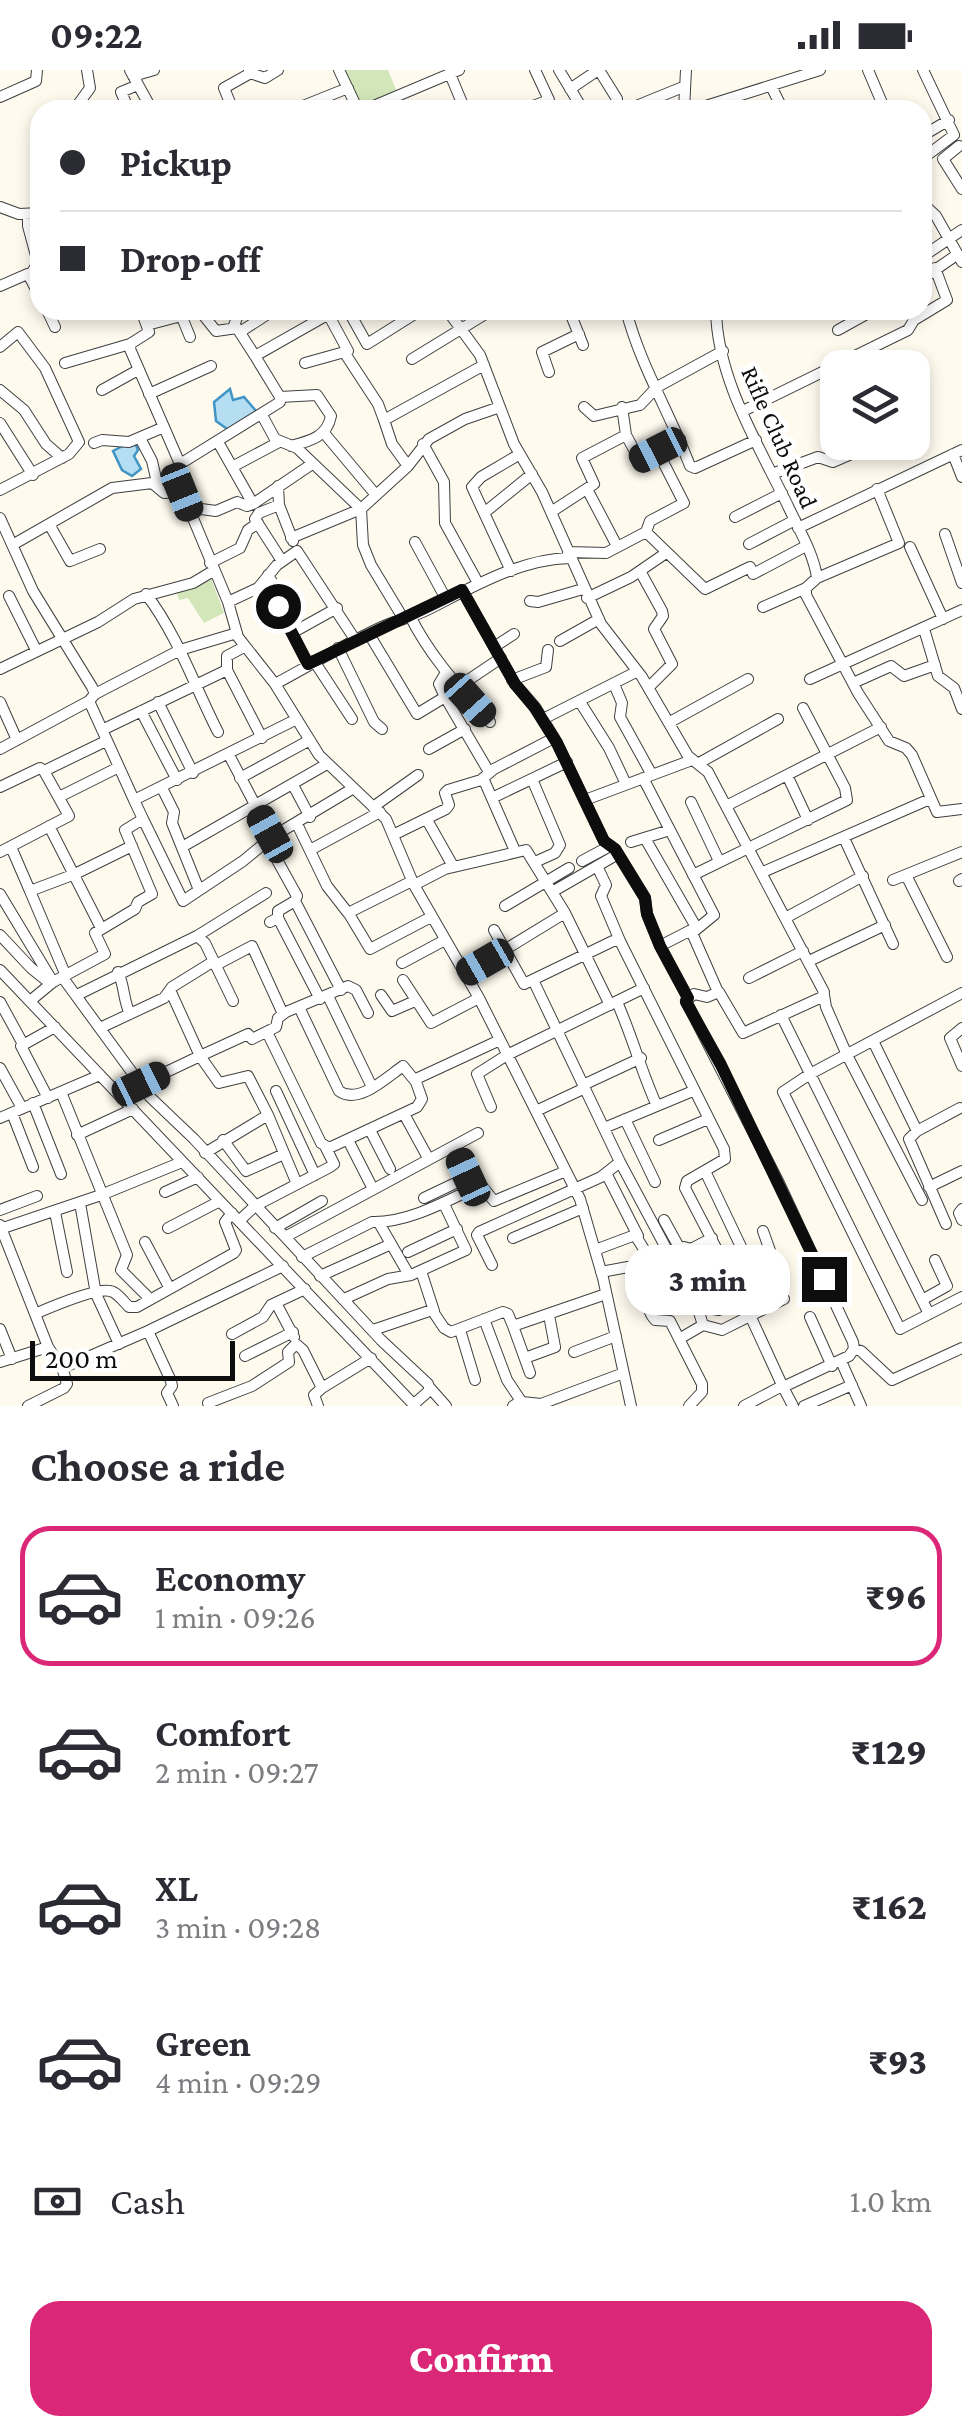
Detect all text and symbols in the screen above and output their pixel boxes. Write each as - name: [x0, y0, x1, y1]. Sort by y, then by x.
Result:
- text: 09:22: [50, 14, 143, 56]
- text: Pickup: [120, 142, 232, 184]
- text: Drop-off: [120, 238, 261, 280]
- map controls: [820, 350, 930, 460]
- button: layers: [820, 350, 930, 460]
- street label: Rifle Club Road: [736, 362, 823, 512]
- car: [624, 423, 692, 477]
- car: [157, 459, 207, 525]
- route start: [256, 584, 301, 629]
- car: [439, 668, 501, 732]
- car: [242, 800, 298, 868]
- car: [452, 934, 518, 990]
- car: [107, 1057, 175, 1111]
- car: [442, 1143, 494, 1211]
- callout: 3 min: [624, 1244, 789, 1314]
- route end: [802, 1257, 847, 1302]
- text: 3 min: [668, 1262, 747, 1298]
- scale bar: [30, 1336, 235, 1380]
- text: 200 m: [45, 1343, 118, 1374]
- text: Choose a ride: [30, 1441, 285, 1491]
- icon: car: [35, 1551, 125, 1641]
- text: Economy: [155, 1557, 305, 1599]
- text: ₹96: [865, 1575, 927, 1617]
- text: 1 min · 09:26: [155, 1599, 316, 1635]
- icon: car: [35, 1706, 125, 1796]
- text: Comfort: [155, 1712, 291, 1754]
- text: ₹129: [851, 1730, 927, 1772]
- text: 2 min · 09:27: [155, 1754, 318, 1790]
- icon: car: [35, 1861, 125, 1951]
- text: XL: [155, 1867, 198, 1909]
- text: ₹162: [851, 1885, 927, 1927]
- text: 3 min · 09:28: [155, 1909, 321, 1945]
- icon: car: [35, 2016, 125, 2106]
- text: Green: [155, 2022, 251, 2064]
- text: ₹93: [868, 2040, 927, 2082]
- text: 4 min · 09:29: [155, 2064, 321, 2100]
- icon: cash: [30, 2174, 85, 2229]
- text: Cash: [110, 2180, 185, 2222]
- text: 1.0 km: [850, 2183, 932, 2219]
- button: Confirm: [30, 2301, 932, 2416]

